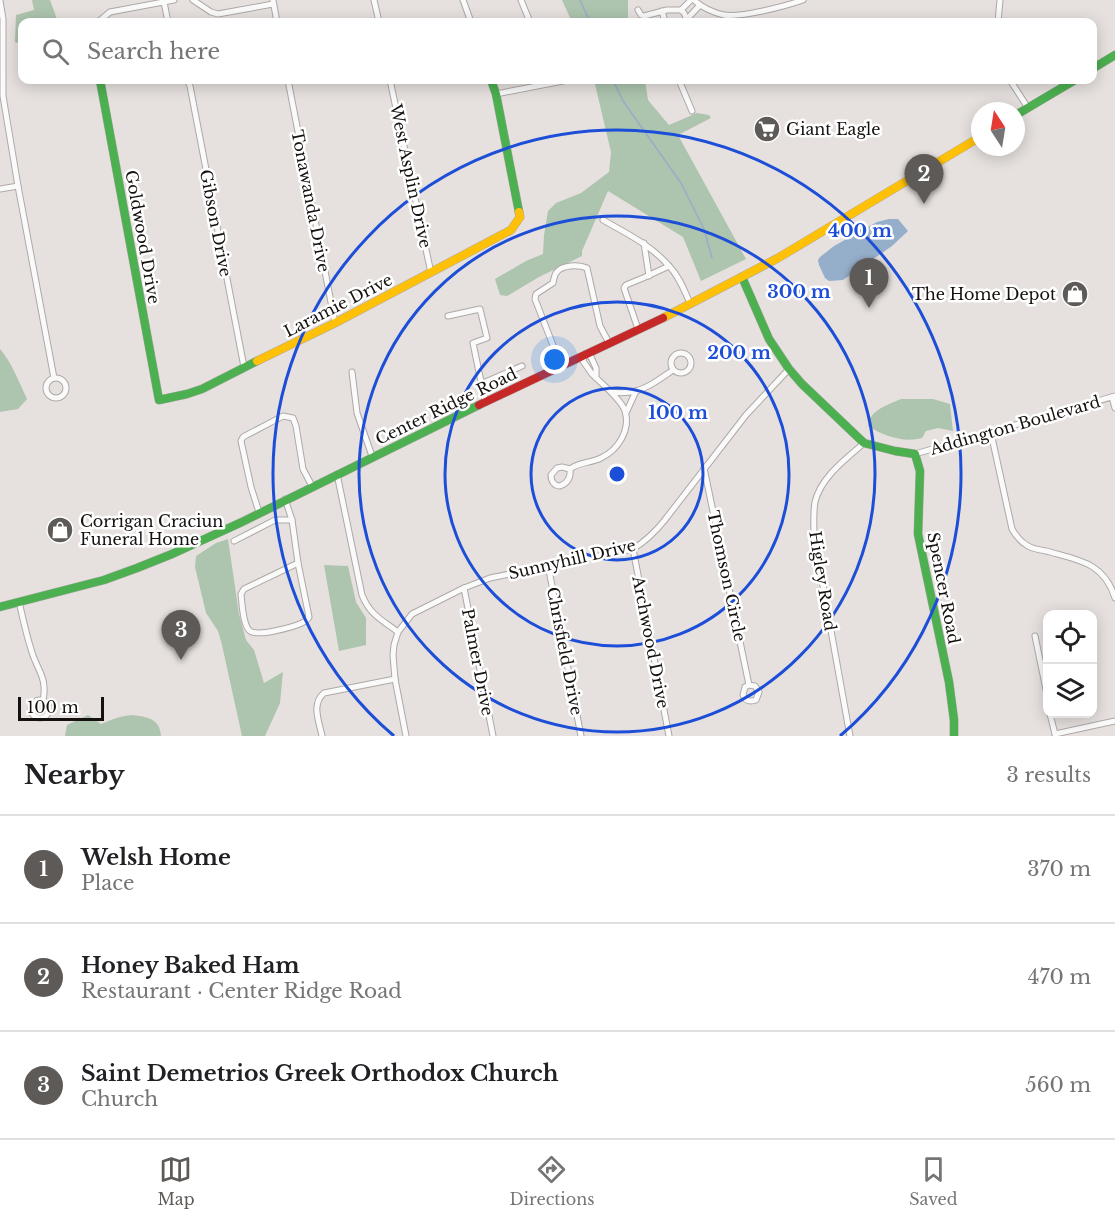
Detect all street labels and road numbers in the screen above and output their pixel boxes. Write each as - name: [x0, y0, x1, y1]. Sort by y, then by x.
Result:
- street label: West Asplin Drive: [386, 101, 436, 250]
- street label: Tonawanda Drive: [287, 128, 335, 274]
- street label: Goldwood Drive: [121, 168, 165, 306]
- street label: Gibson Drive: [196, 168, 236, 278]
- street label: Laramie Drive: [280, 269, 396, 341]
- street label: Center Ridge Road: [372, 363, 520, 449]
- street label: Addington Boulevard: [927, 391, 1103, 459]
- street label: Thomson Circle: [703, 509, 751, 643]
- street label: Higley Road: [805, 530, 841, 633]
- street label: Spencer Road: [923, 530, 965, 646]
- street label: Sunnyhill Drive: [506, 535, 638, 583]
- street label: Archwood Drive: [628, 573, 674, 710]
- street label: Chrisfield Drive: [543, 585, 587, 717]
- street label: Palmer Drive: [458, 607, 498, 717]

